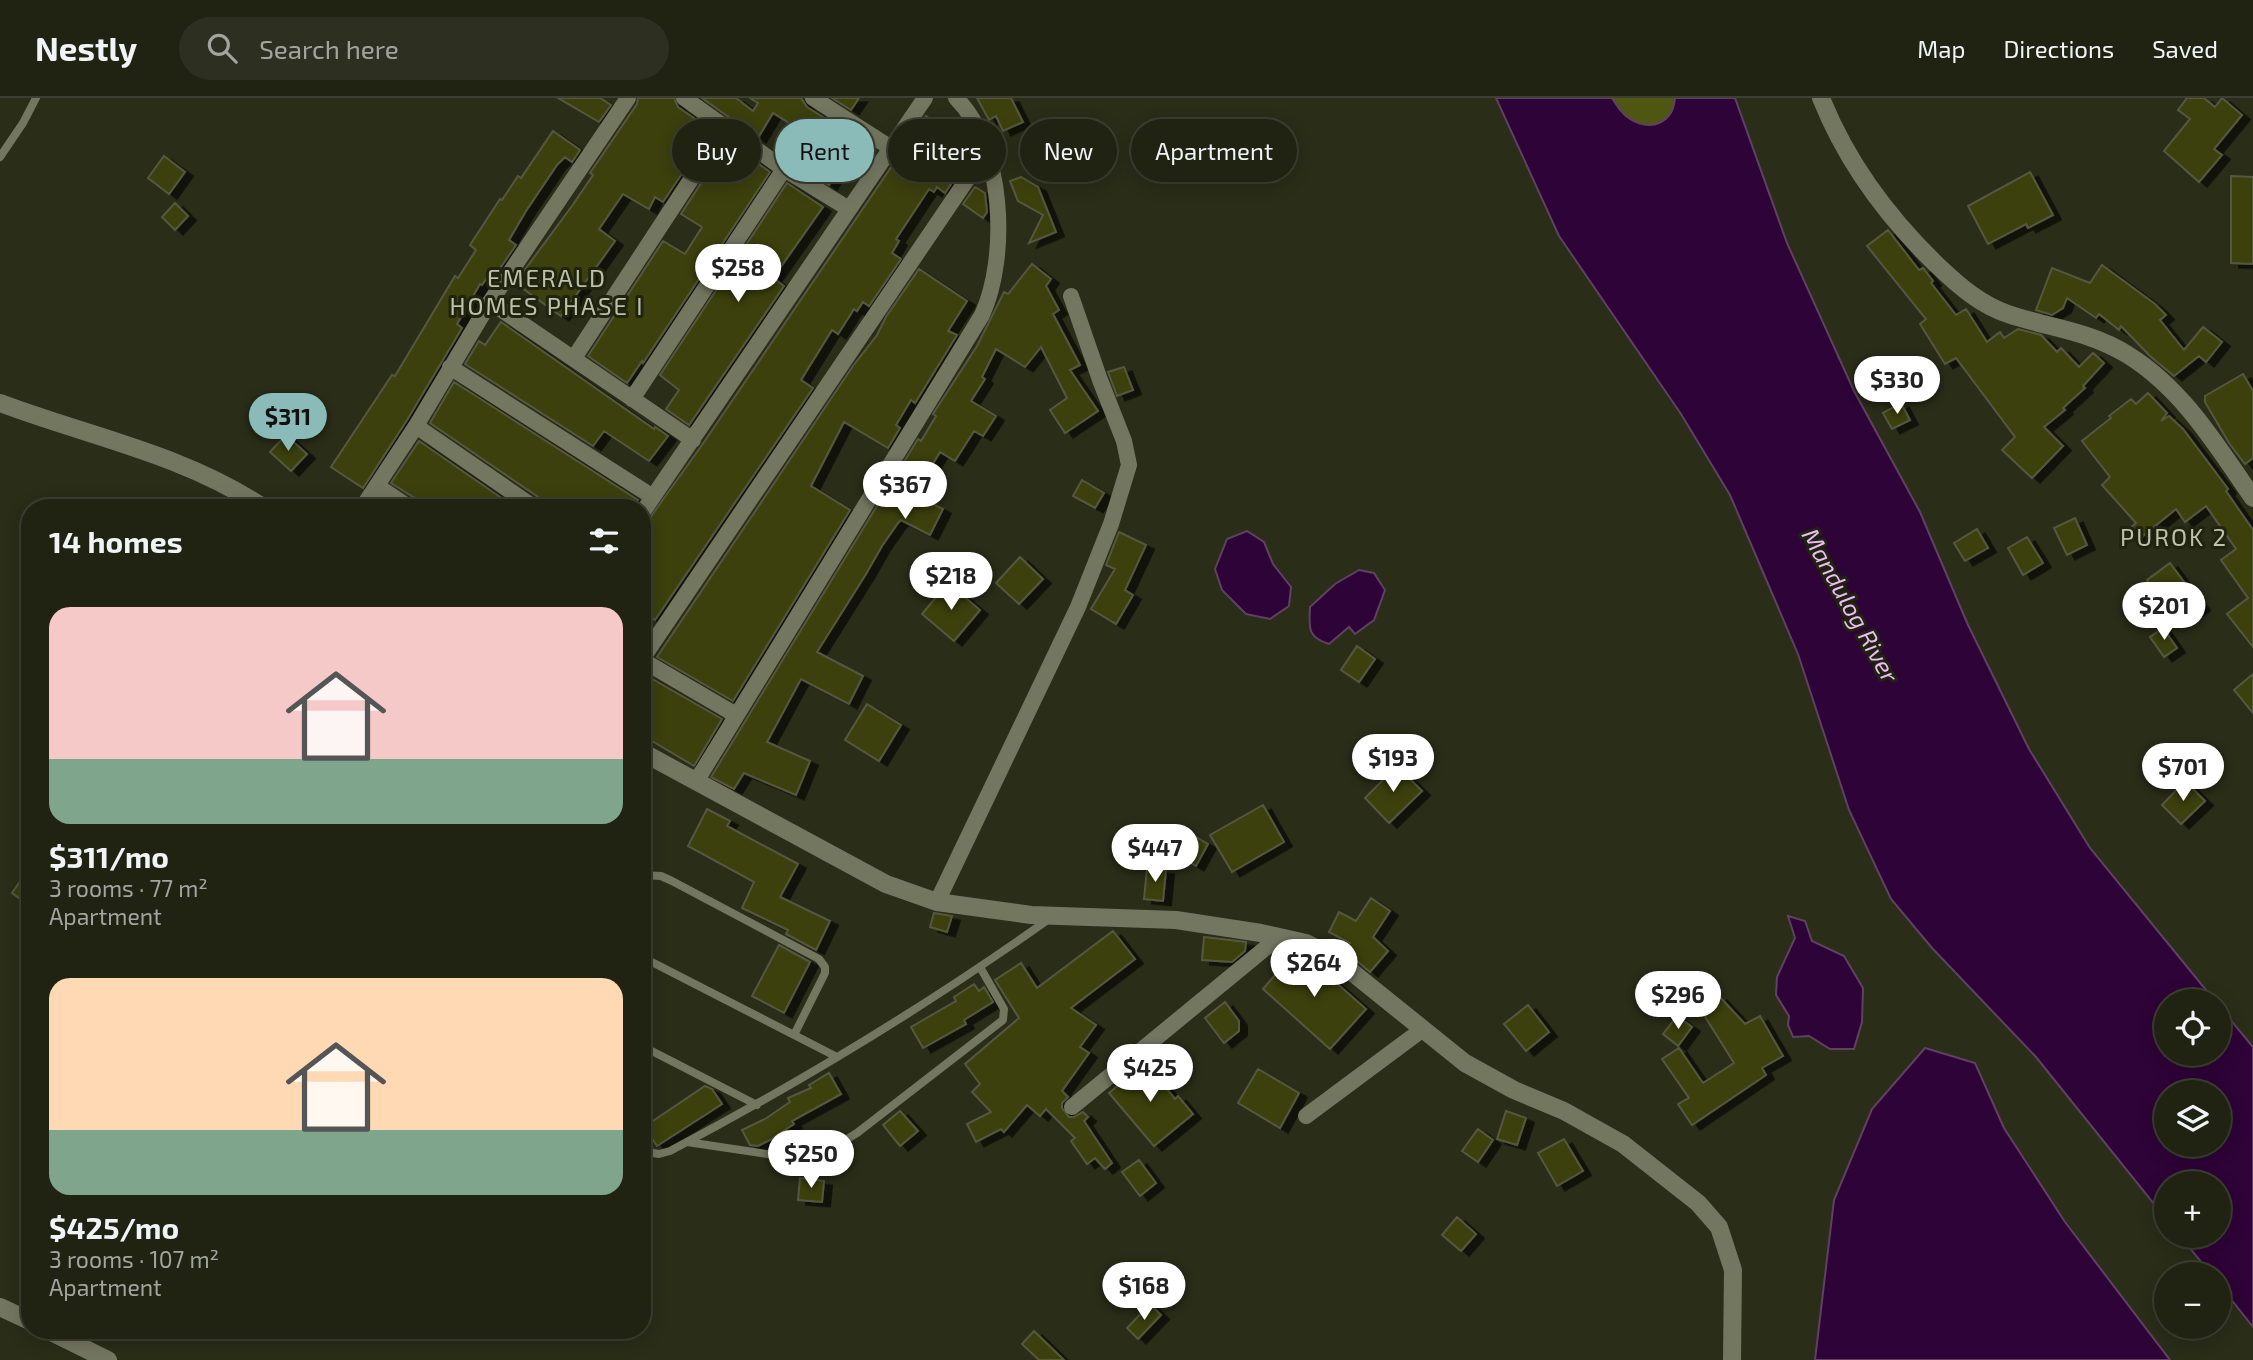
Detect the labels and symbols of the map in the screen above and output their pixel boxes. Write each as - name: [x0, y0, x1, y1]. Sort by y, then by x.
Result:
- pin: $258: [697, 244, 779, 304]
- district label: EMERALD HOMES PHASE I: [449, 263, 645, 320]
- pin: $330: [1856, 356, 1938, 416]
- pin: $311: [247, 394, 329, 453]
- pin: $367: [864, 462, 946, 521]
- district label: PUROK 2: [2120, 522, 2228, 551]
- water label: Mandulog River: [1797, 523, 1906, 687]
- pin: $218: [910, 552, 992, 612]
- pin: $201: [2123, 582, 2205, 642]
- pin: $193: [1352, 734, 1434, 794]
- pin: $701: [2142, 744, 2224, 803]
- pin: $447: [1114, 824, 1196, 884]
- pin: $264: [1273, 940, 1355, 999]
- pin: $296: [1637, 972, 1719, 1031]
- pin: $425: [1109, 1044, 1191, 1104]
- pin: $250: [770, 1130, 852, 1190]
- pin: $168: [1103, 1262, 1185, 1322]

